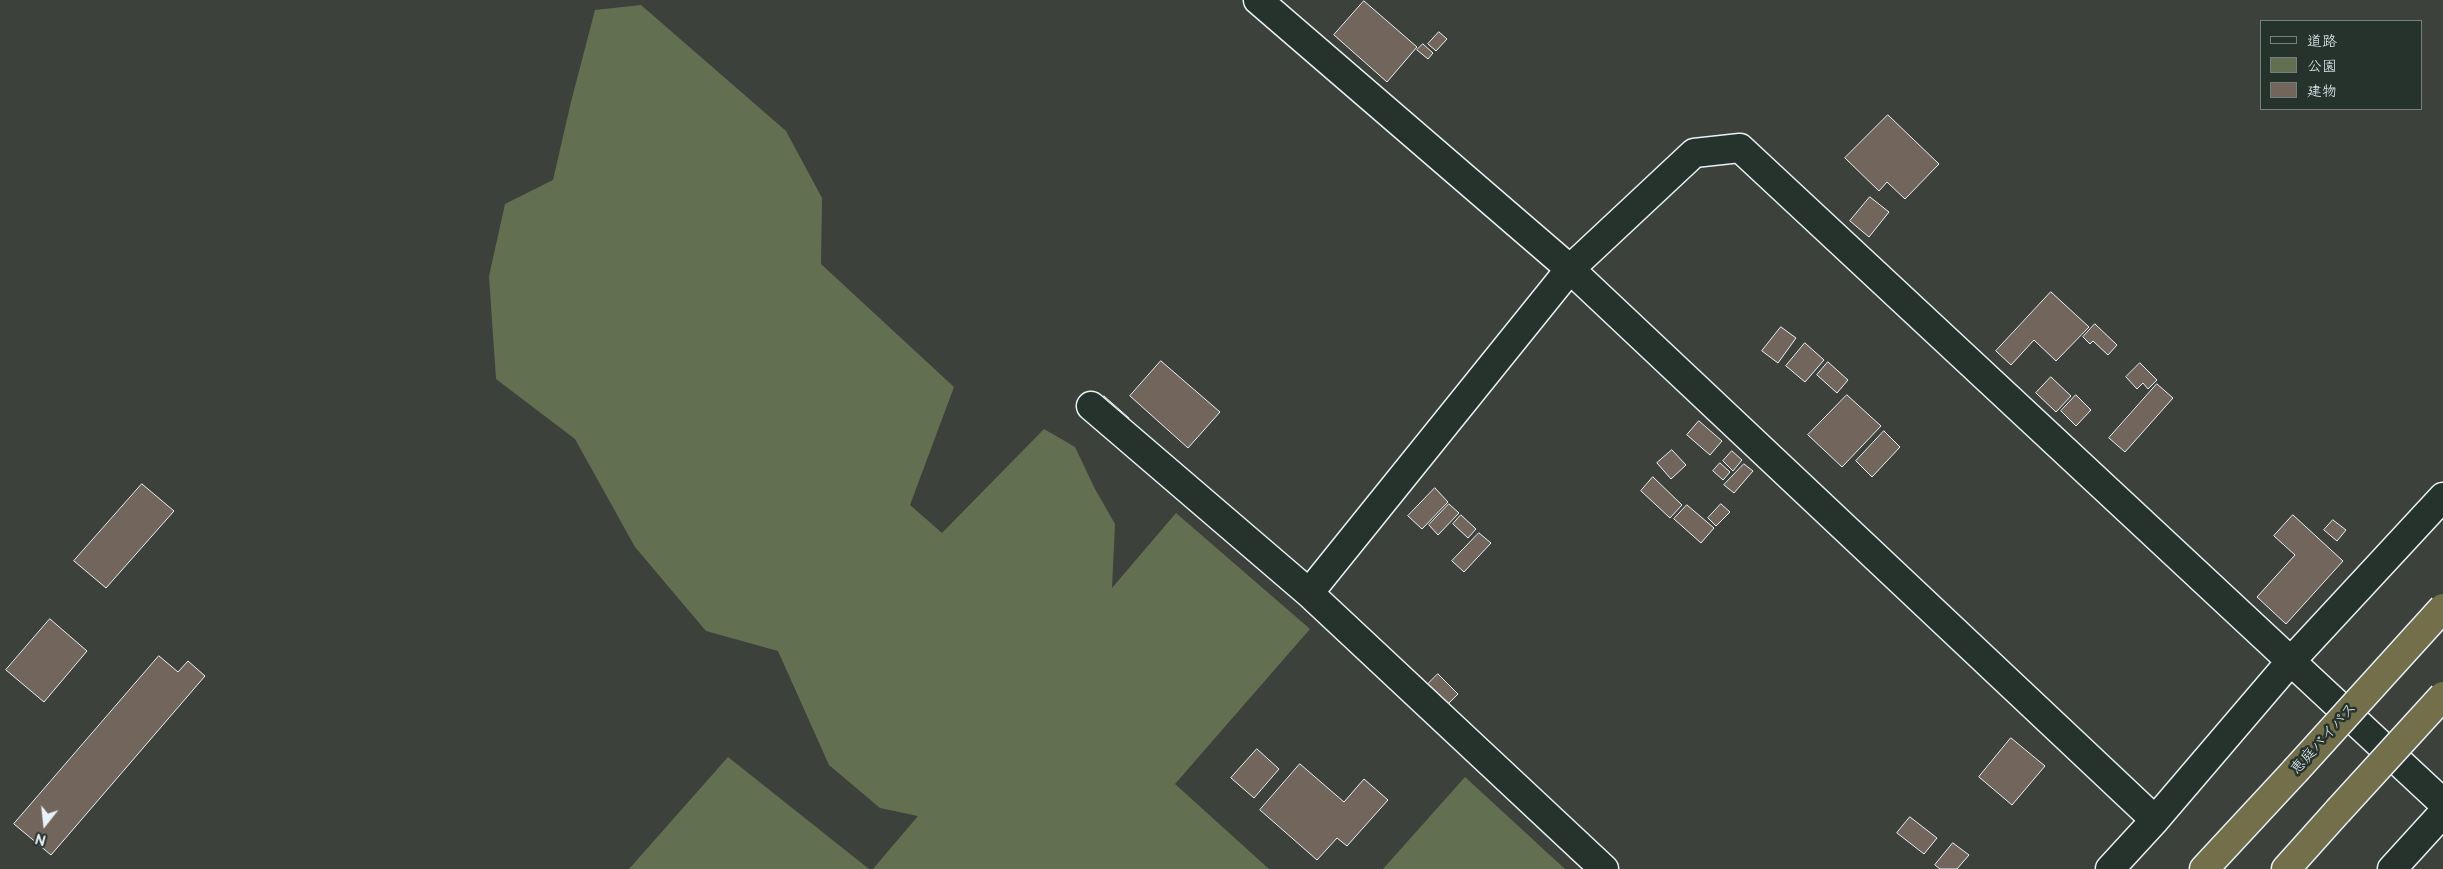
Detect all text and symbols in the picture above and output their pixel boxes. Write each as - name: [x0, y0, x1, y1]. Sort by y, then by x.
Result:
- legend: [2260, 20, 2423, 110]
- text: 道路: [2307, 32, 2337, 51]
- text: 公園: [2307, 57, 2337, 76]
- text: 建物: [2307, 82, 2337, 101]
- street label: 恵庭バイパス: [2287, 700, 2361, 778]
- north arrow: [20, 799, 70, 849]
- text: N: [33, 829, 48, 849]

